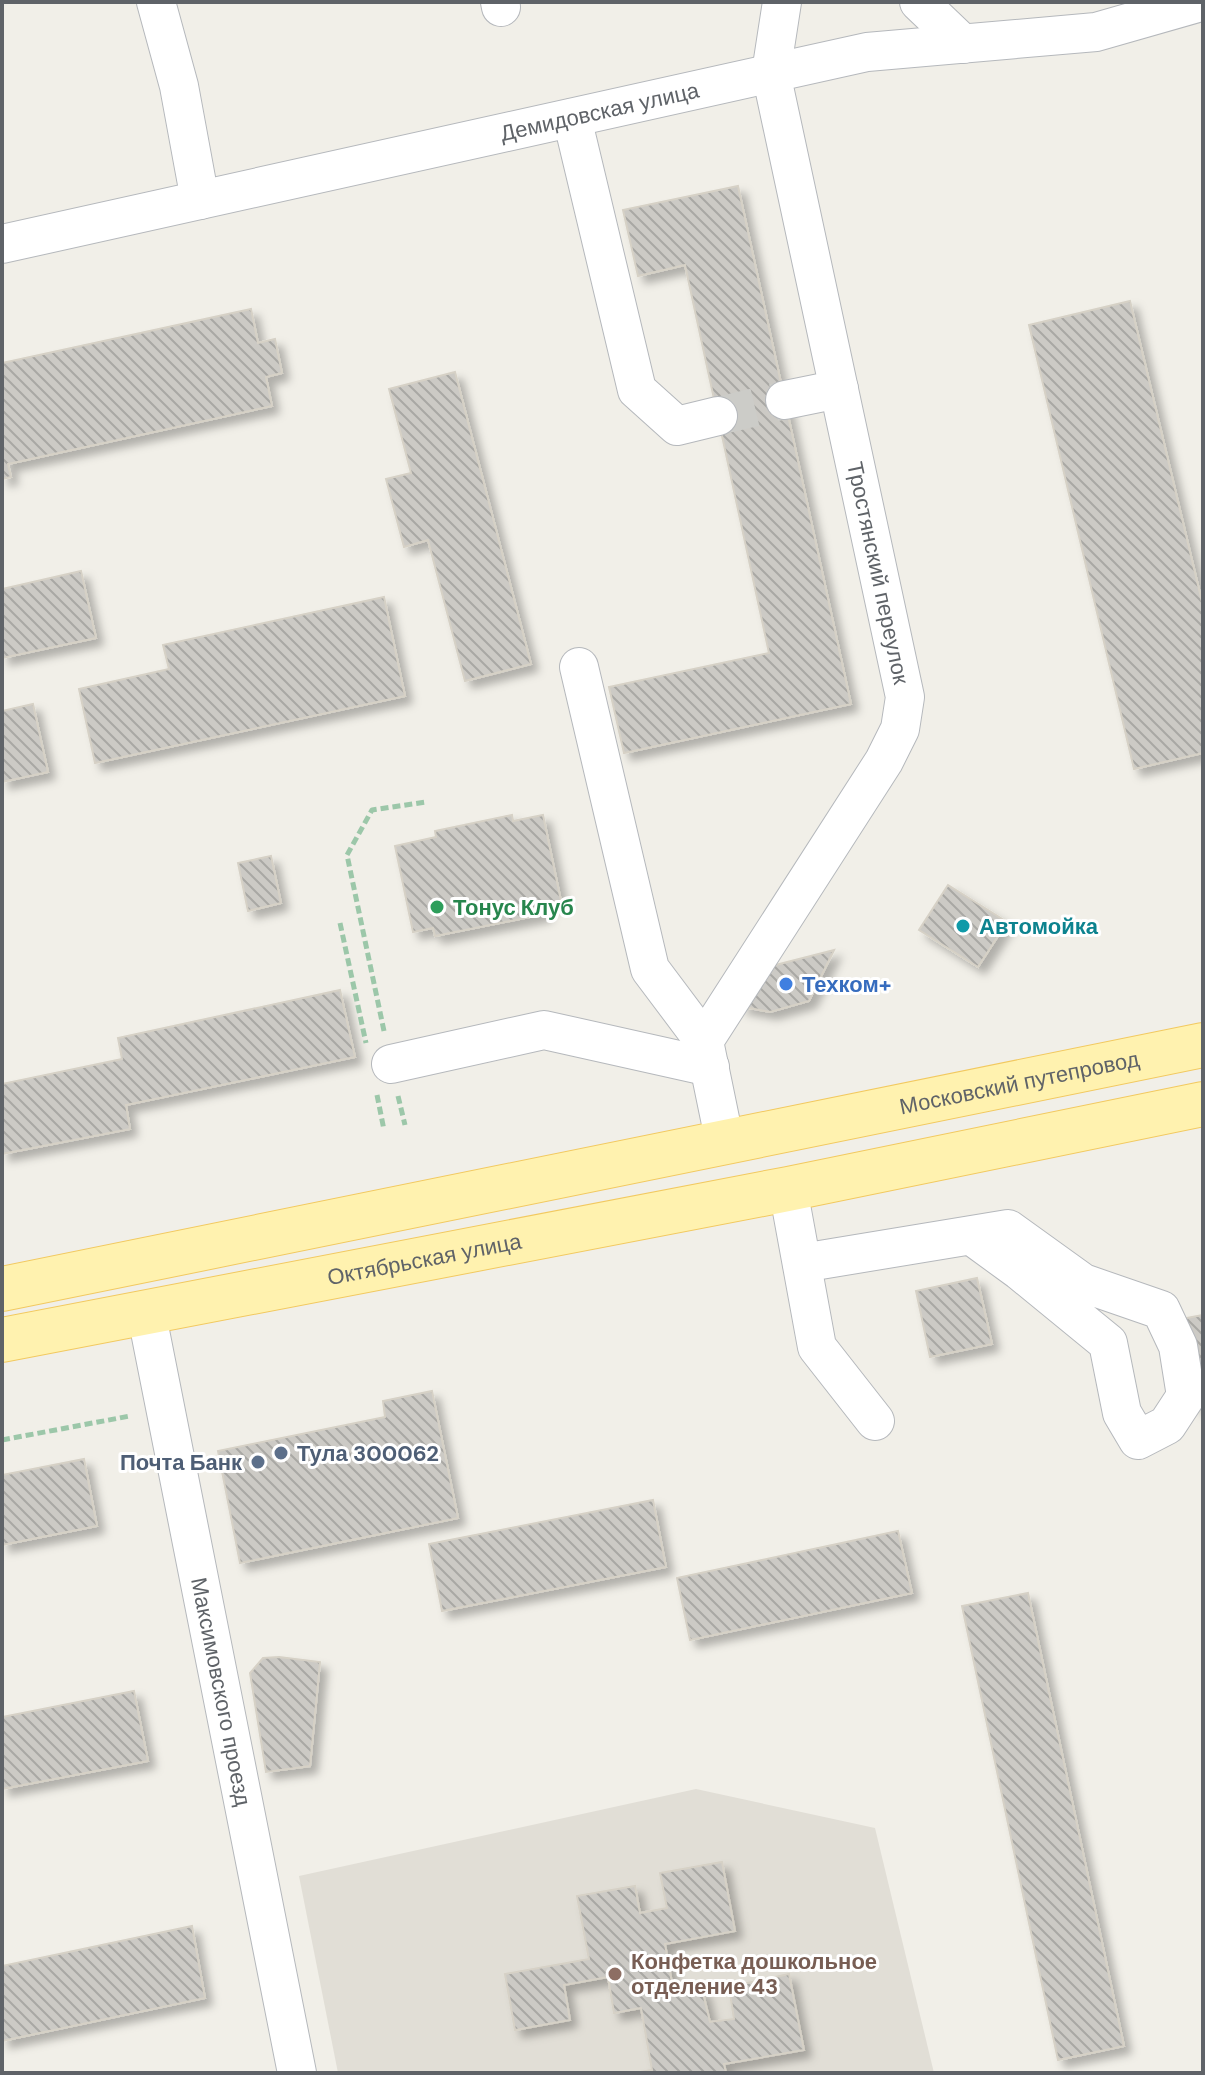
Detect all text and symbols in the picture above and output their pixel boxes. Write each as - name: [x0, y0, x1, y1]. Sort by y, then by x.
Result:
- street label: Демидовская улица: [497, 75, 702, 148]
- street label: Тростянский переулок: [840, 459, 916, 687]
- place label: Тонус Клуб: [453, 893, 574, 922]
- marker: Тонус Клуб: [428, 898, 446, 916]
- place label: Автомойка: [979, 912, 1099, 941]
- marker: Автомойка: [954, 917, 972, 935]
- place label: Техком+: [802, 970, 891, 999]
- marker: Техком+: [777, 975, 795, 993]
- street label: Московский путепровод: [897, 1044, 1142, 1121]
- street label: Октябрьская улица: [325, 1226, 524, 1292]
- place label: Тула 300062: [297, 1439, 439, 1468]
- marker: Тула 300062: [272, 1444, 290, 1462]
- place label: Почта Банк: [120, 1448, 243, 1477]
- marker: Почта Банк: [249, 1453, 267, 1471]
- street label: Максимовского проезд: [185, 1575, 258, 1808]
- place label: Конфетка дошкольное отделение 43: [631, 1947, 877, 2001]
- marker: Конфетка дошкольное отделение 43: [606, 1965, 624, 1983]

